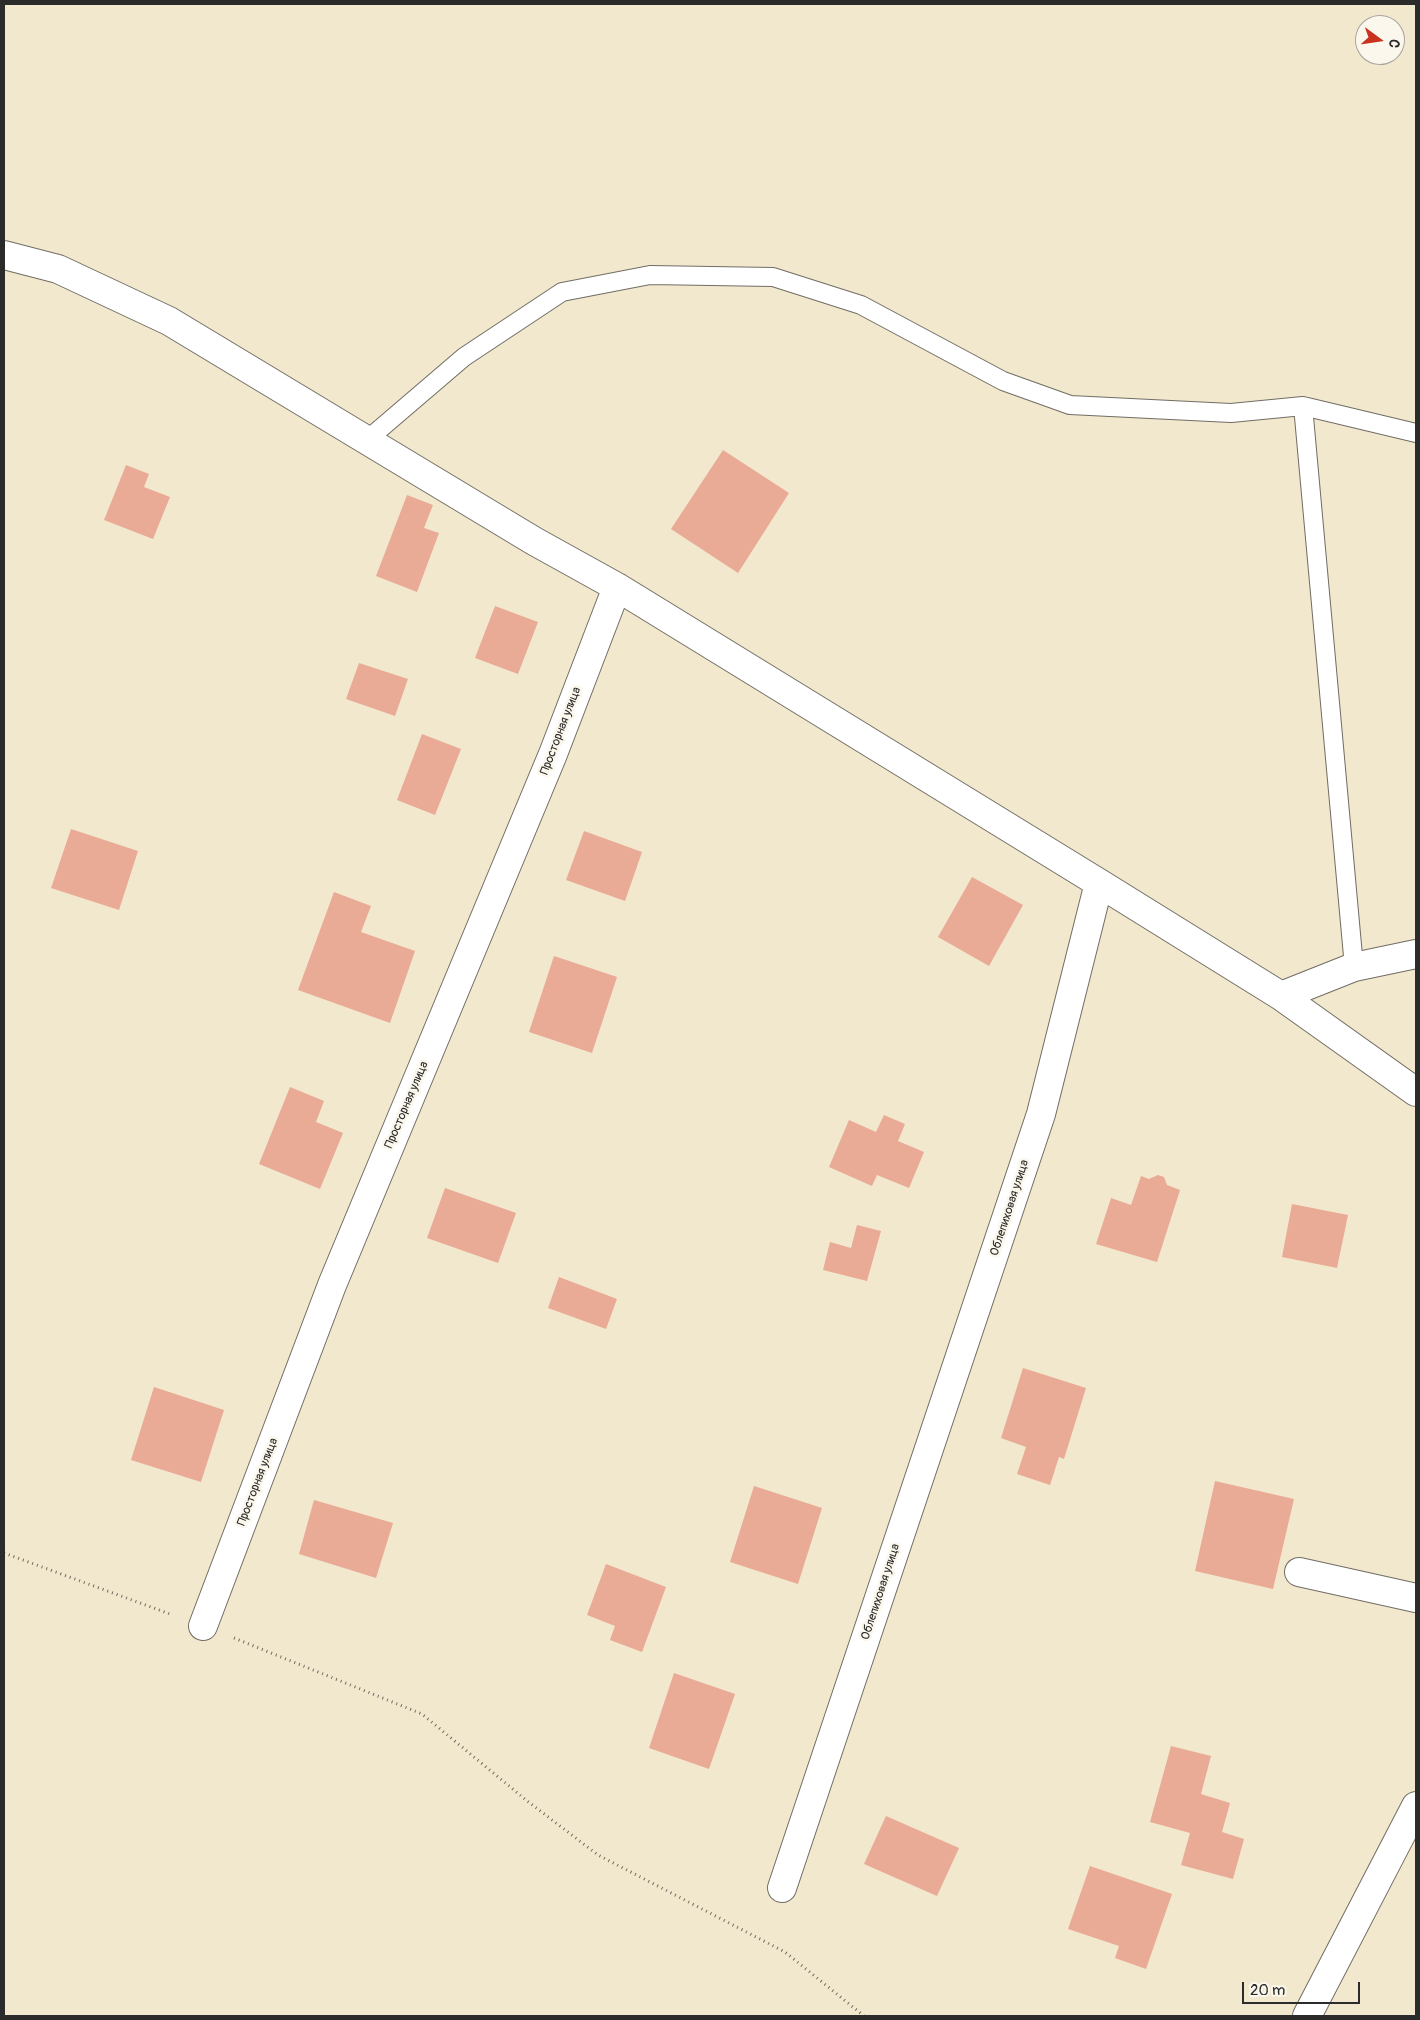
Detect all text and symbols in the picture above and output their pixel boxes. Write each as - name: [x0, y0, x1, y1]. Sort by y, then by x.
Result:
- north arrow: [1355, 15, 1405, 65]
- text: С: [1385, 37, 1403, 50]
- street label: Просторная улица: [538, 685, 584, 777]
- street label: Просторная улица: [382, 1059, 432, 1151]
- street label: Облепиховая улица: [988, 1158, 1032, 1258]
- street label: Просторная улица: [235, 1436, 281, 1528]
- street label: Облепиховая улица: [859, 1542, 903, 1642]
- scale bar: [1245, 1972, 1362, 2004]
- text: 20 m: [1250, 1981, 1285, 2000]

